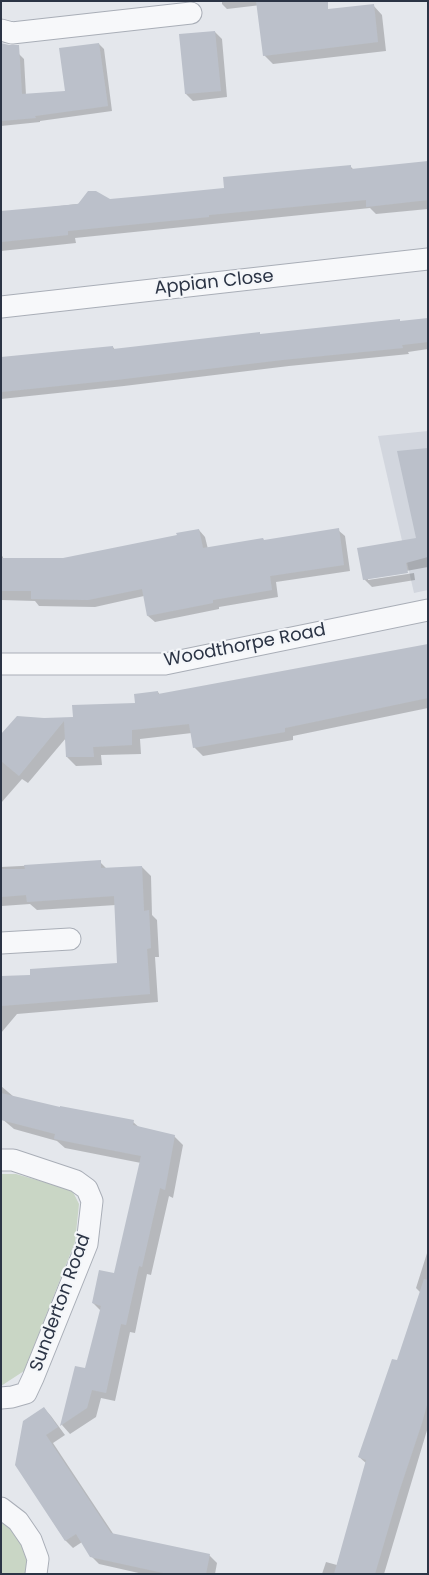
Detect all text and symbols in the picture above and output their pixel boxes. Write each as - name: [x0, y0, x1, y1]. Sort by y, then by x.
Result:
- street label: Appian Close: [153, 266, 275, 300]
- street label: Woodthorpe Road: [162, 620, 328, 672]
- street label: Sunderton Road: [26, 1231, 96, 1375]

